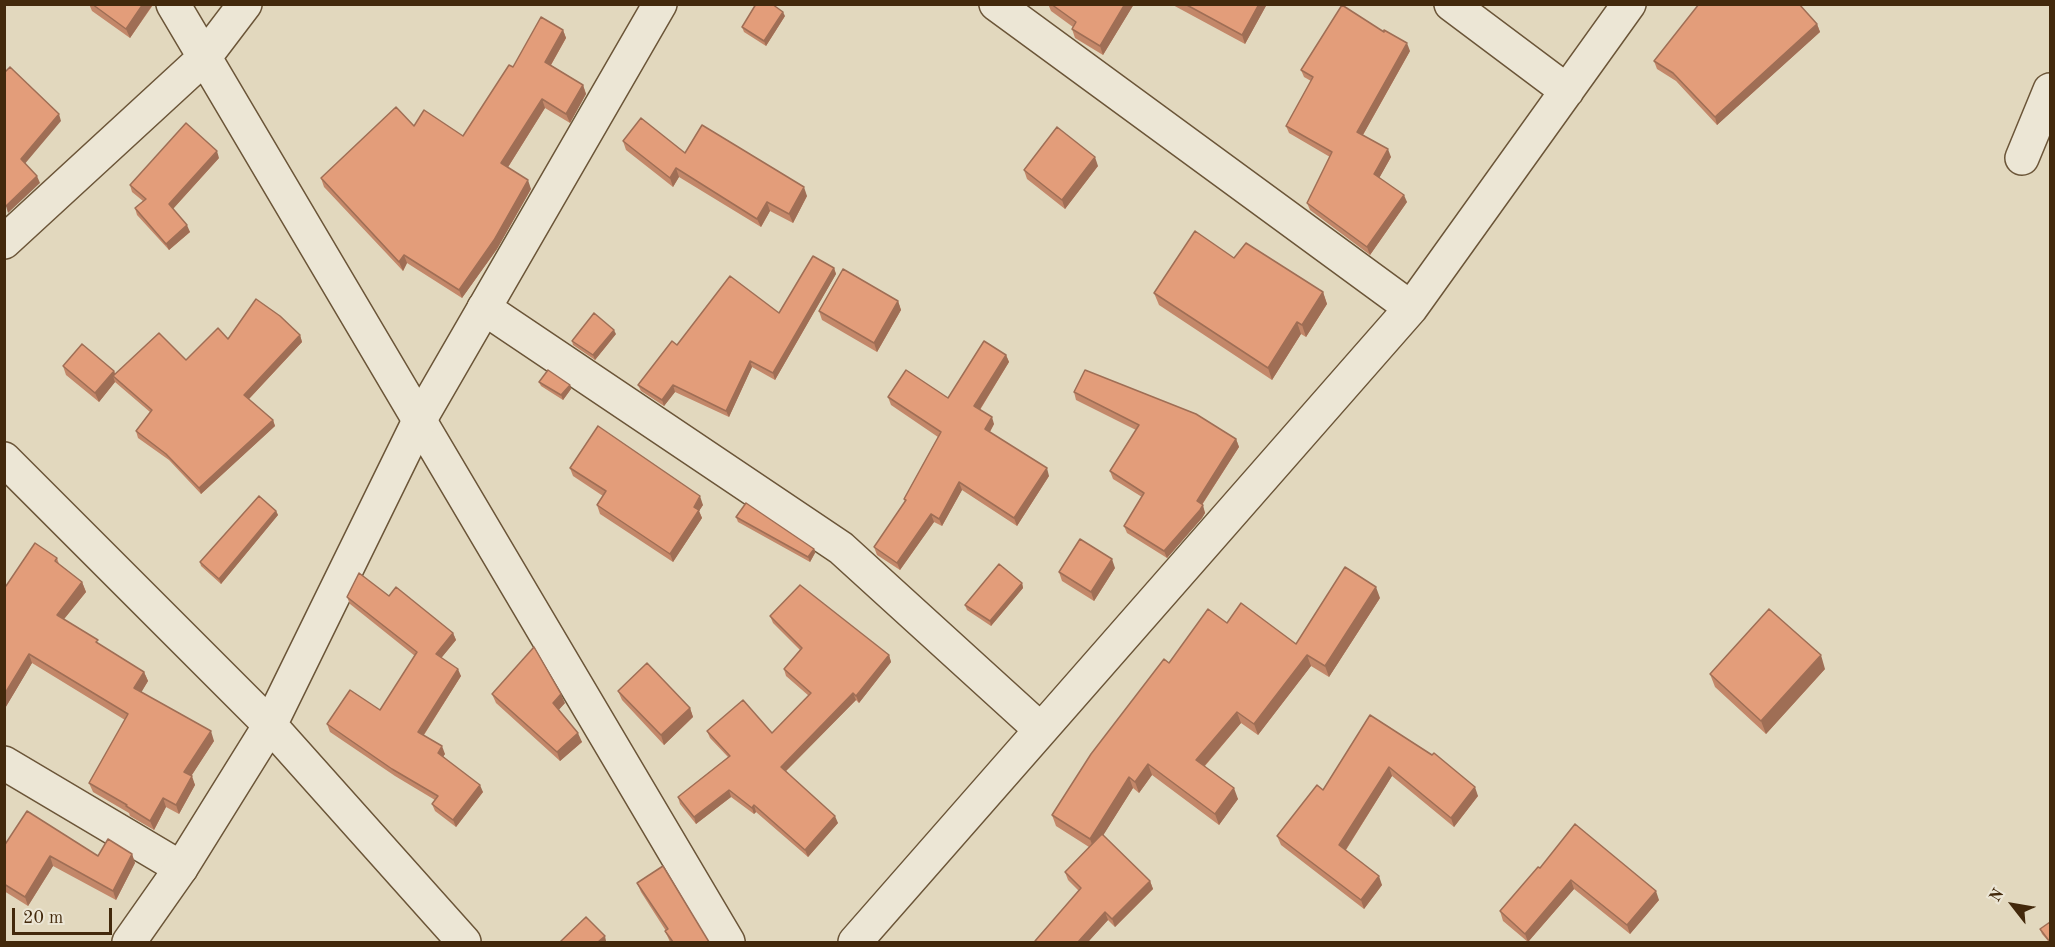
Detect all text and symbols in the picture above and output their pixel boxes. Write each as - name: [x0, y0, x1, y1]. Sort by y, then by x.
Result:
- north arrow: [1983, 875, 2043, 935]
- text: N: [1988, 886, 2008, 905]
- scale bar: [15, 896, 116, 934]
- text: 20 m: [23, 909, 63, 927]

